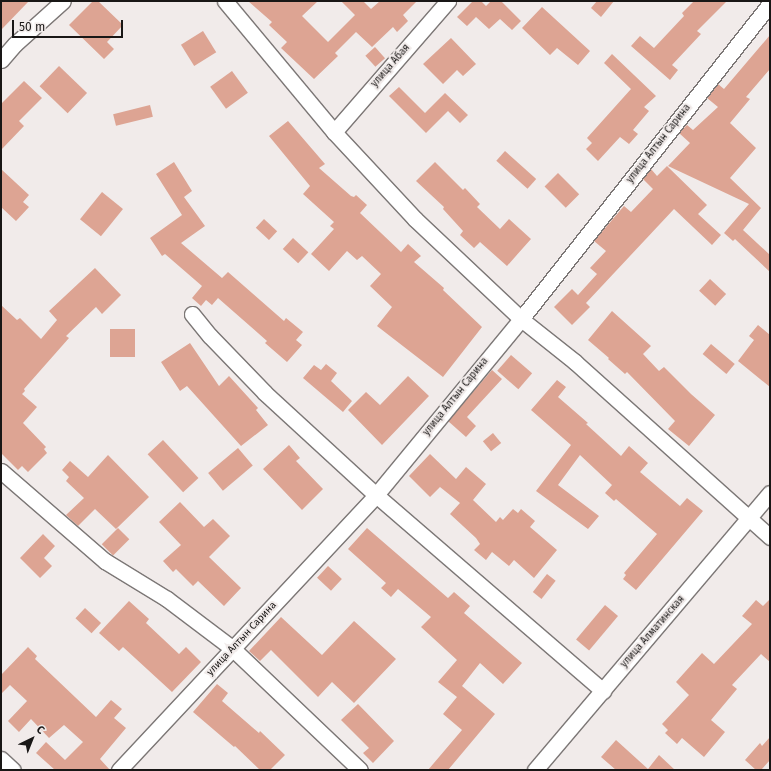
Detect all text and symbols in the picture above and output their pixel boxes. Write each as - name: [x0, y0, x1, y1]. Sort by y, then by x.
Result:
- scale bar: [14, 12, 125, 38]
- text: 50 m: [19, 20, 45, 34]
- street label: улица Абая: [369, 42, 413, 90]
- street label: улица Алтын Сарина: [625, 102, 693, 186]
- street label: улица Алтын Сарина: [421, 356, 491, 438]
- street label: улица Алматинская: [619, 594, 687, 670]
- street label: улица Алтын Сарина: [205, 600, 279, 678]
- north arrow: [12, 719, 52, 759]
- text: С: [34, 723, 47, 737]

